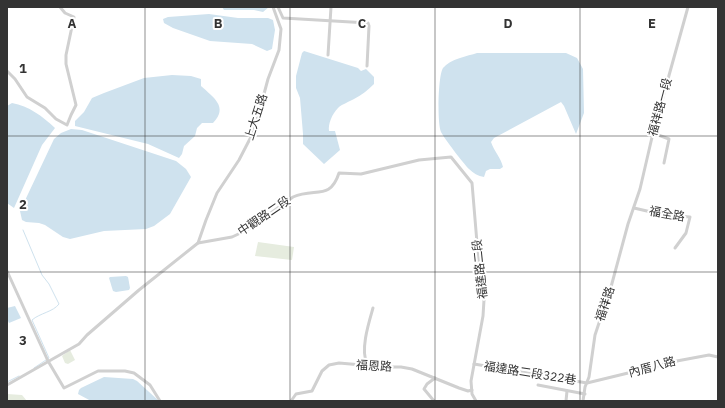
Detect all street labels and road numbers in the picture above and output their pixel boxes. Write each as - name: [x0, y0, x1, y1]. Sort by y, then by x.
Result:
- street label: 福祥路一段: [645, 76, 675, 138]
- street label: 上大五路: [241, 92, 270, 142]
- street label: 中觀路二段: [235, 193, 293, 239]
- street label: 福全路: [648, 203, 686, 224]
- street label: 福達路二段: [469, 238, 490, 300]
- street label: 福祥路: [592, 284, 617, 323]
- street label: 內厝八路: [627, 353, 677, 380]
- street label: 福恩路: [356, 357, 392, 374]
- street label: 福達路二段322巷: [483, 358, 577, 387]

